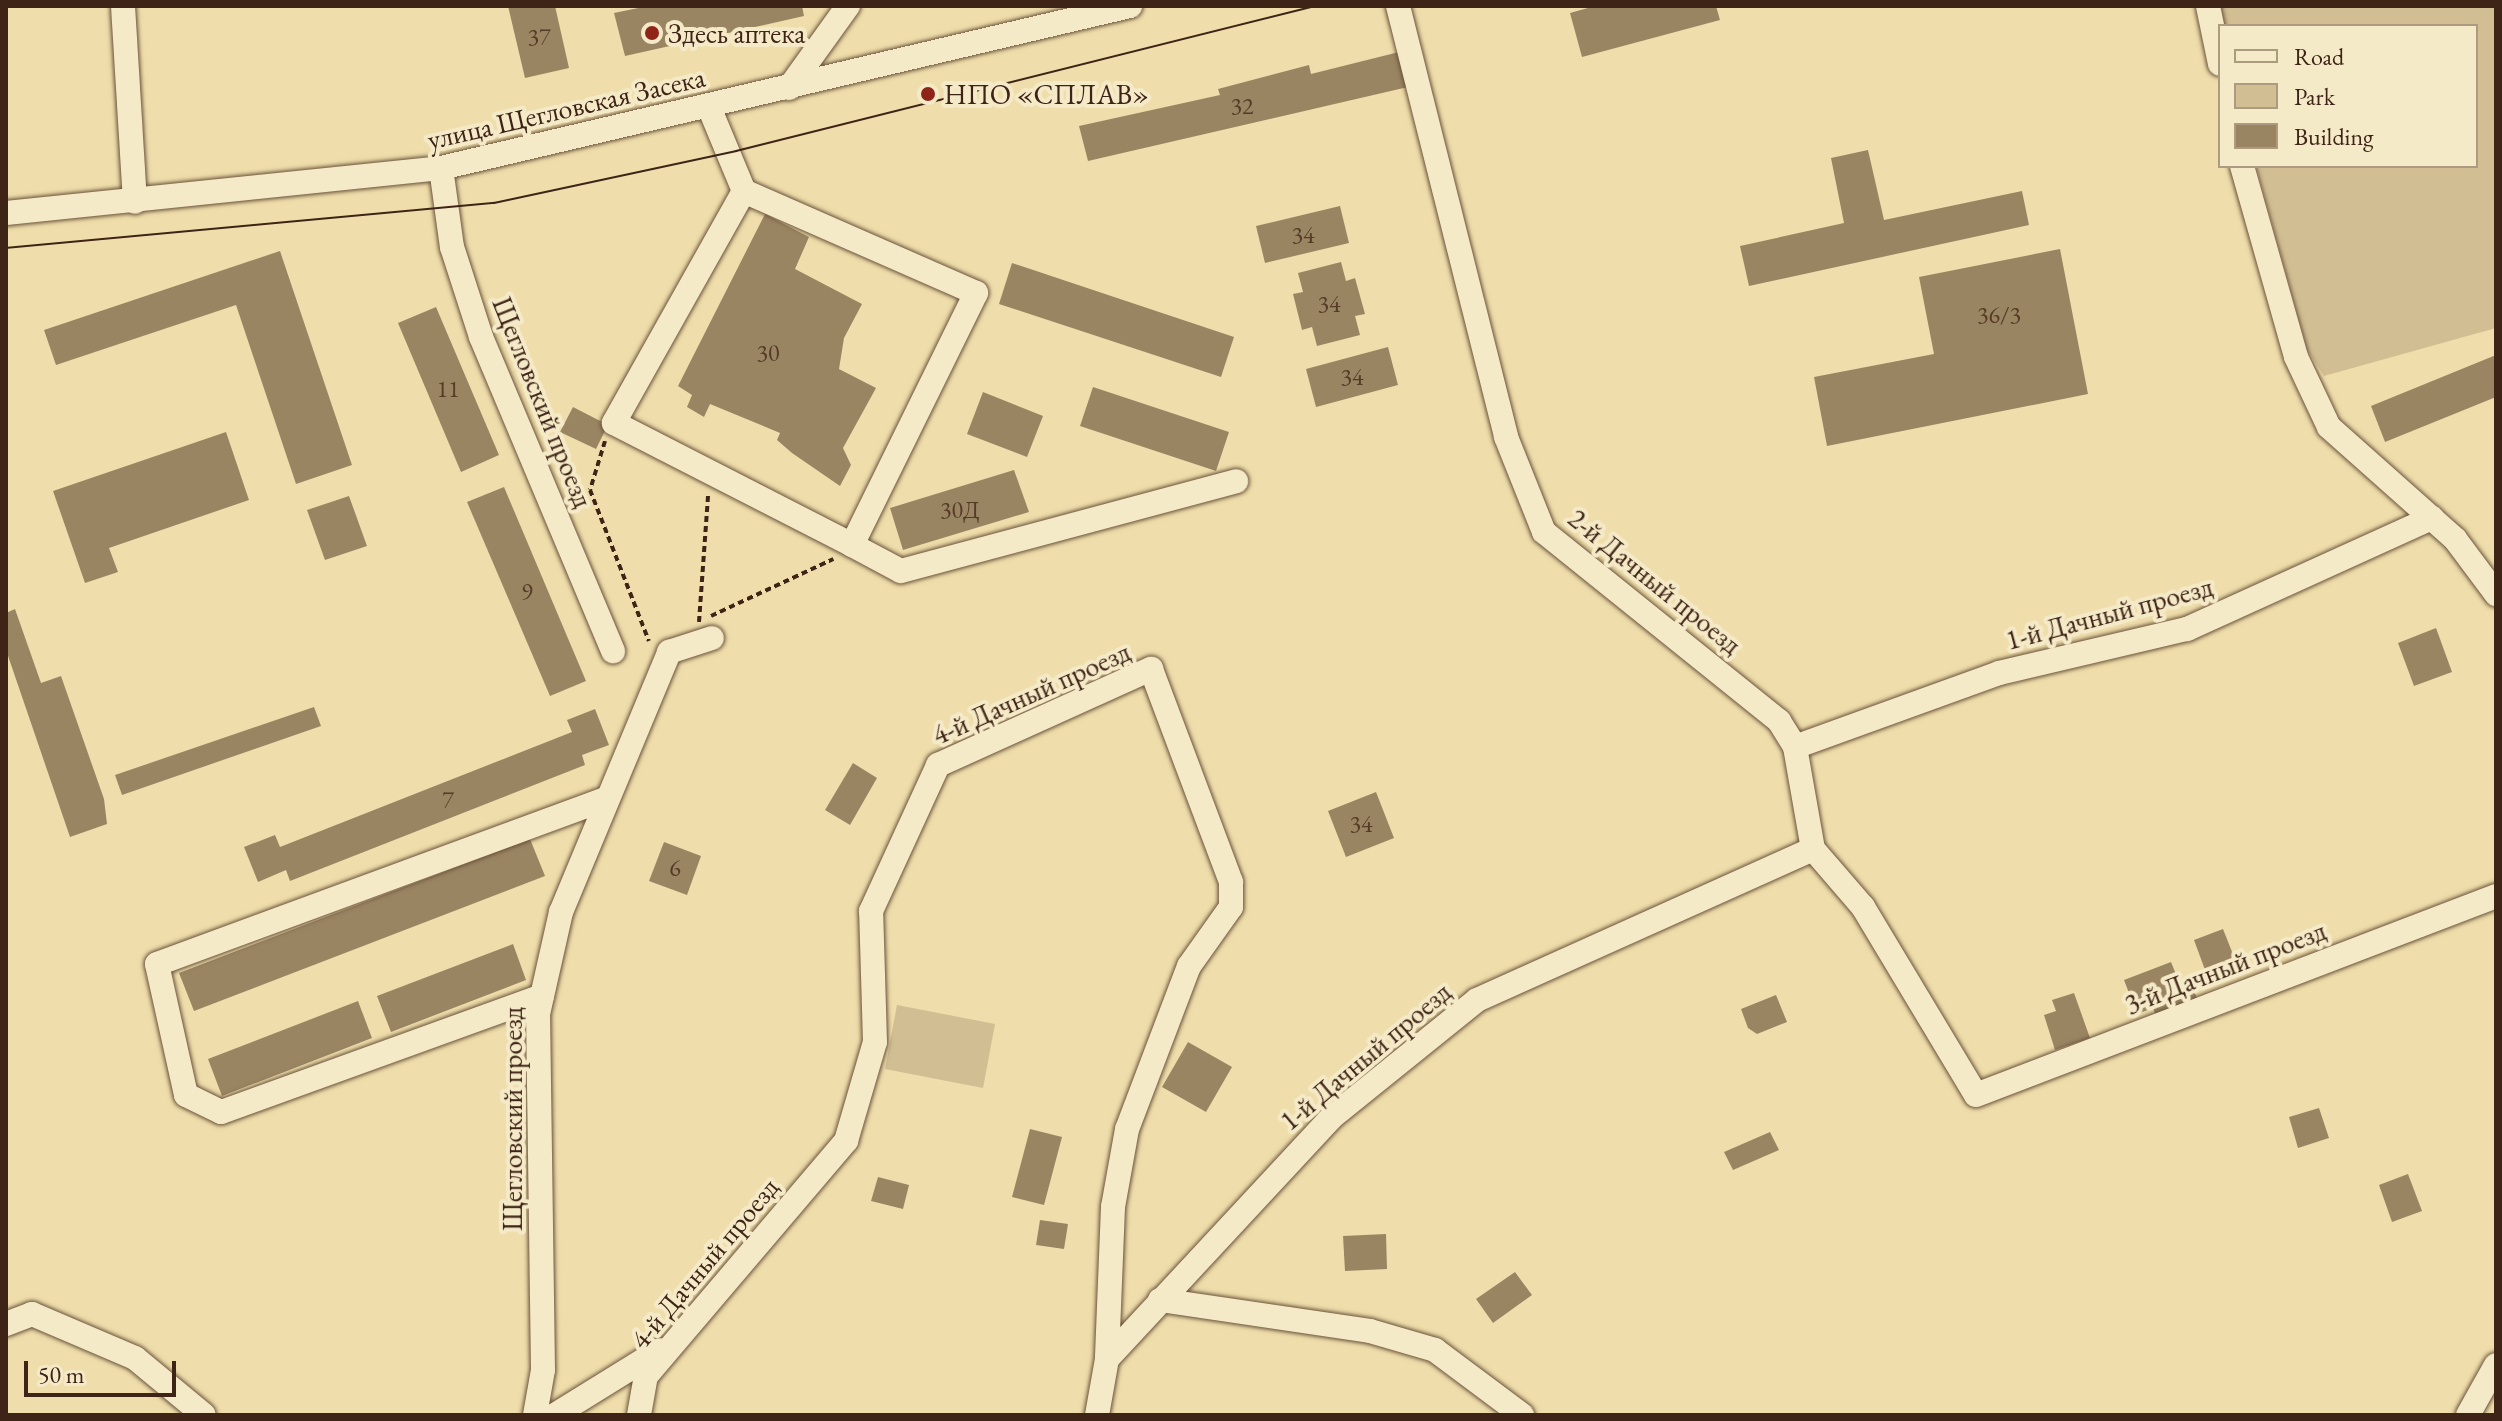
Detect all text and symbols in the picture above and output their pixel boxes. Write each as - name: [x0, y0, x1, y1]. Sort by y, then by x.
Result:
- place label: Здесь аптека: [668, 16, 805, 50]
- house number: 37: [527, 23, 551, 51]
- marker: Здесь аптека: [643, 24, 661, 42]
- legend: [2218, 24, 2478, 168]
- text: Road: [2294, 41, 2344, 72]
- street label: улица Щегловская Засека: [424, 60, 708, 156]
- place label: НПО «СПЛАВ»: [944, 77, 1149, 111]
- text: Park: [2294, 81, 2335, 112]
- marker: НПО «СПЛАВ»: [919, 85, 937, 103]
- house number: 32: [1230, 92, 1254, 120]
- text: Building: [2294, 121, 2374, 152]
- house number: 34: [1291, 221, 1315, 249]
- house number: 34: [1317, 290, 1341, 318]
- street label: Щегловский проезд: [485, 292, 601, 512]
- house number: 36/3: [1977, 301, 2021, 329]
- house number: 30: [756, 339, 780, 367]
- house number: 34: [1340, 363, 1364, 391]
- house number: 11: [436, 375, 460, 403]
- house number: 30Д: [940, 496, 980, 524]
- street label: 2-й Дачный проезд: [1562, 501, 1748, 661]
- street label: 1-й Дачный проезд: [2002, 569, 2216, 657]
- house number: 9: [521, 578, 533, 606]
- street label: 4-й Дачный проезд: [927, 634, 1135, 752]
- house number: 7: [442, 786, 454, 814]
- house number: 34: [1349, 810, 1373, 838]
- house number: 6: [669, 854, 681, 882]
- street label: 3-й Дачный проезд: [2120, 913, 2330, 1021]
- street label: 1-й Дачный проезд: [1273, 975, 1457, 1137]
- street label: Щегловский проезд: [495, 1007, 529, 1231]
- street label: 4-й Дачный проезд: [623, 1171, 785, 1355]
- scale bar: [28, 1345, 180, 1395]
- text: 50 m: [38, 1359, 85, 1390]

